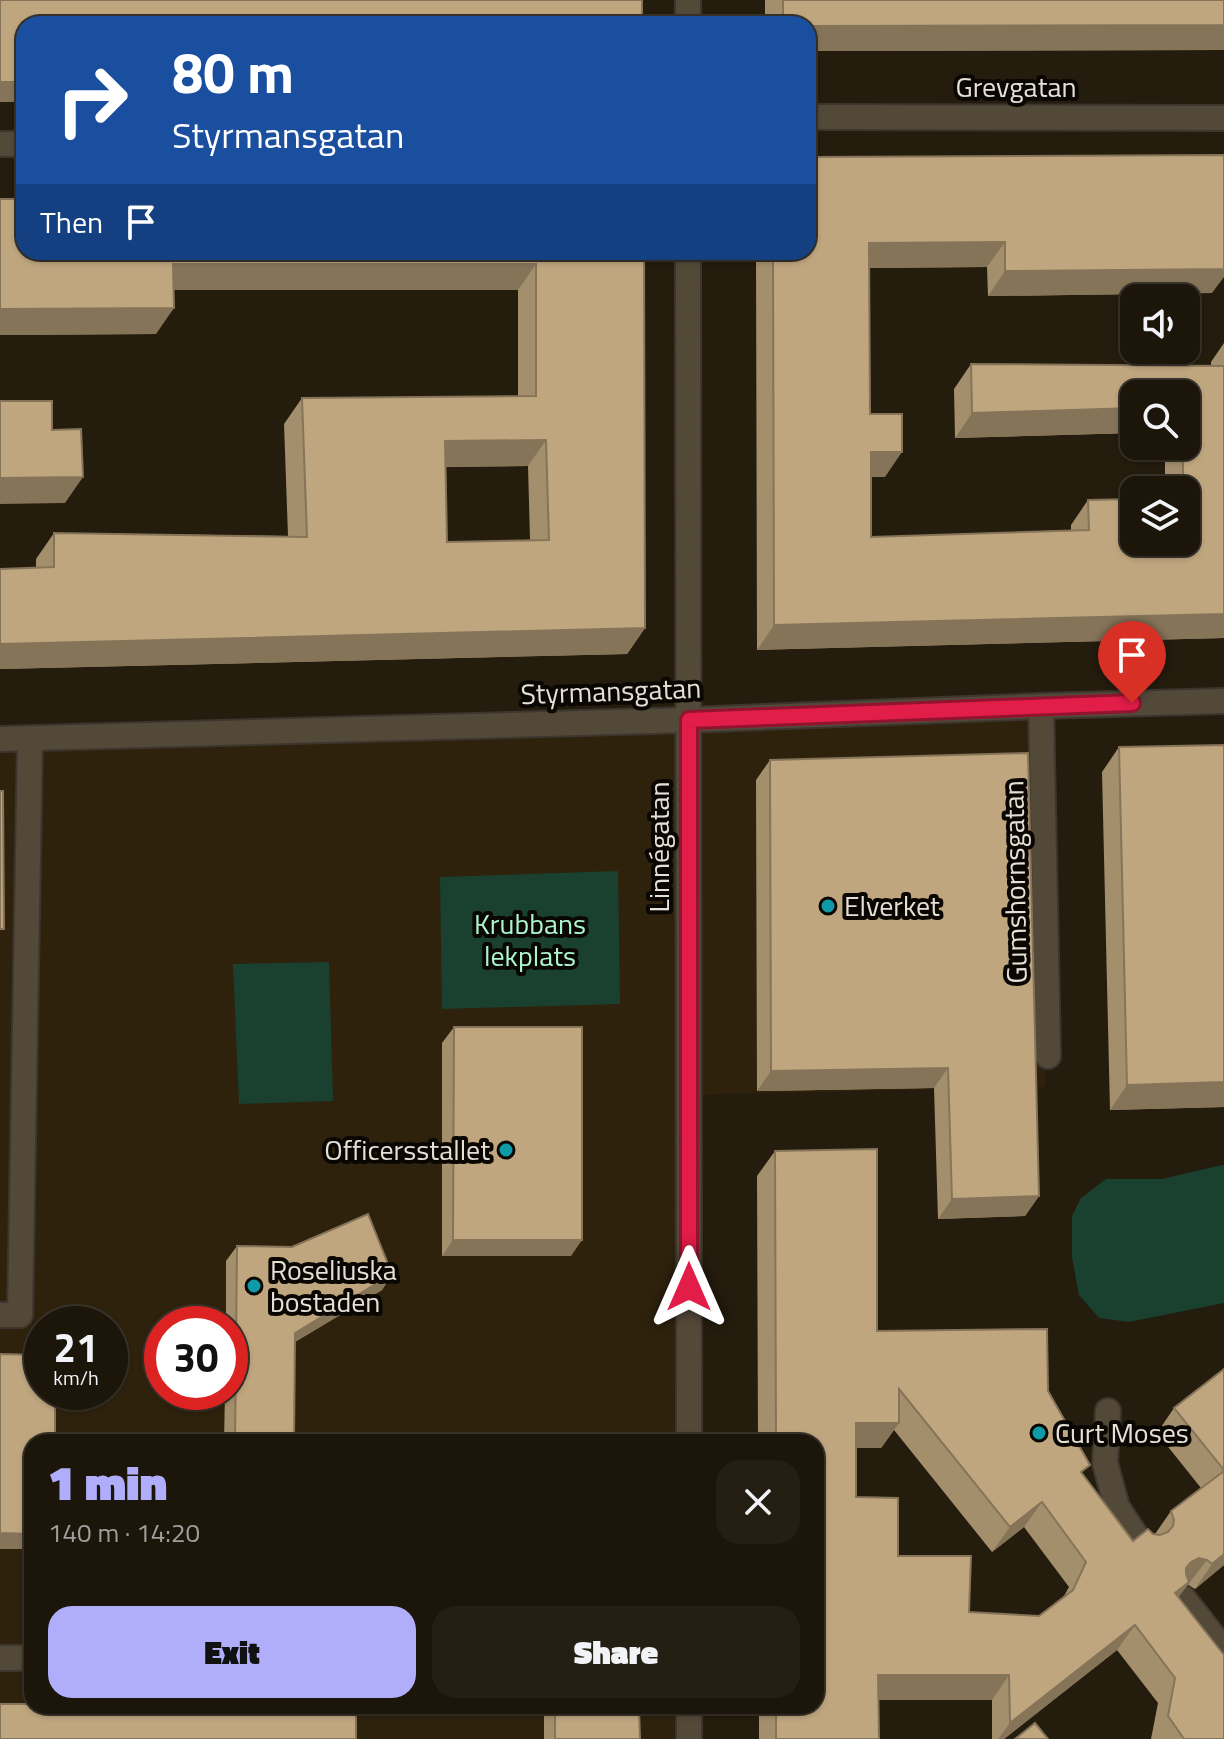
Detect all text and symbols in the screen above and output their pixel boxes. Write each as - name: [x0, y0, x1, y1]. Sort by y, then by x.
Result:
- text: 80 m: [172, 30, 294, 115]
- icon: right: [40, 48, 144, 152]
- street label: Grevgatan: [955, 65, 1077, 108]
- text: Styrmansgatan: [172, 107, 404, 162]
- text: Then: [40, 199, 103, 245]
- icon: arrive: [119, 200, 163, 244]
- map controls: [1120, 284, 1200, 556]
- button: sound: [1120, 284, 1200, 364]
- button: search: [1120, 380, 1200, 460]
- button: layers: [1120, 476, 1200, 556]
- pin: [1098, 621, 1166, 703]
- icon: arrive: [1110, 633, 1154, 677]
- street label: Styrmansgatan: [520, 666, 702, 715]
- street label: Gumshornsgatan: [991, 780, 1038, 984]
- street label: Linnégatan: [637, 781, 680, 913]
- place label: Elverket: [844, 884, 940, 927]
- marker: Elverket: [819, 897, 837, 915]
- park label: Krubbans lekplats: [474, 902, 586, 977]
- place label: Officersstallet: [324, 1128, 490, 1171]
- marker: Officersstallet: [497, 1141, 515, 1159]
- position arrow: [647, 1245, 731, 1329]
- place label: Roseliuska bostaden: [270, 1248, 397, 1323]
- marker: Roseliuska bostaden: [245, 1277, 263, 1295]
- speed limit sign: 30: [144, 1306, 248, 1410]
- text: 21: [54, 1317, 98, 1378]
- text: km/h: [53, 1362, 99, 1393]
- place label: Curt Moses: [1055, 1411, 1189, 1454]
- marker: Curt Moses: [1030, 1424, 1048, 1442]
- text: 1 min: [48, 1446, 167, 1519]
- button: close: [716, 1460, 800, 1544]
- text: 140 m · 14:20: [48, 1513, 200, 1552]
- button: Exit: [48, 1606, 416, 1698]
- button: Share: [432, 1606, 800, 1698]

